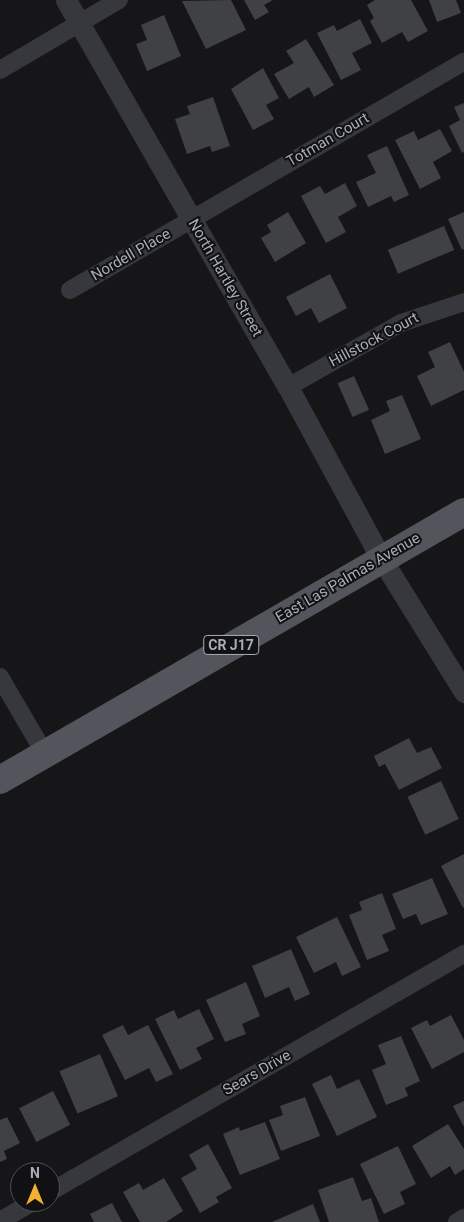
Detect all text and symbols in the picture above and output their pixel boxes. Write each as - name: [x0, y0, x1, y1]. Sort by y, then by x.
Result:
- street label: Totman Court: [284, 109, 372, 171]
- street label: North Hartley Street: [184, 216, 266, 340]
- street label: Nordell Place: [88, 225, 174, 285]
- street label: Hillstock Court: [326, 309, 422, 371]
- street label: East Las Palmas Avenue: [273, 529, 423, 627]
- road number: CR J17: [202, 634, 260, 656]
- street label: Sears Drive: [220, 1046, 294, 1100]
- north arrow: [10, 1162, 60, 1212]
- text: N: [30, 1165, 40, 1181]

